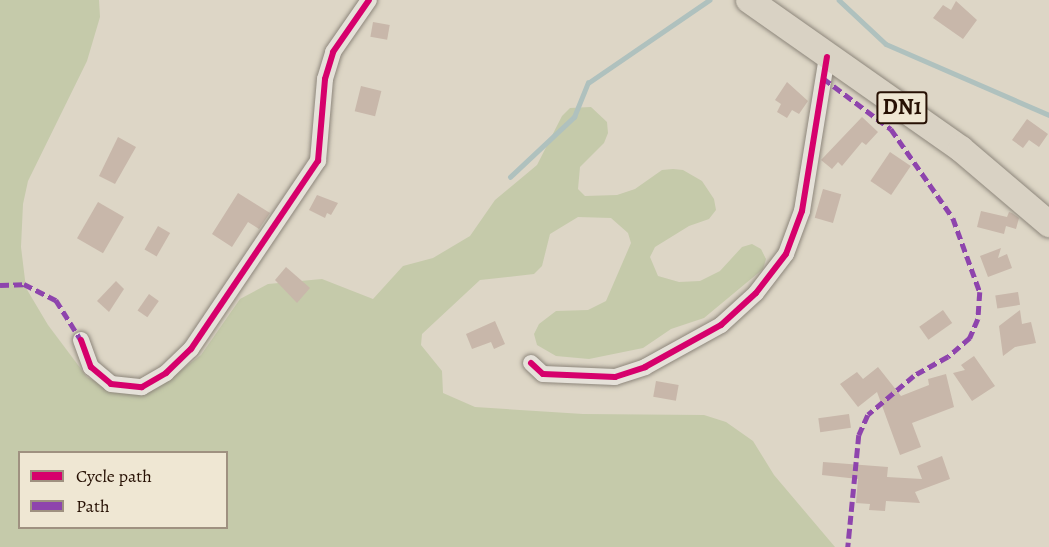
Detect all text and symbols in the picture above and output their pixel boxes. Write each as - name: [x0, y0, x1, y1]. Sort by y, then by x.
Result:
- road number: DN1: [875, 89, 929, 127]
- legend: [18, 451, 228, 529]
- text: Cycle path: [76, 464, 152, 488]
- text: Path: [76, 494, 110, 518]

